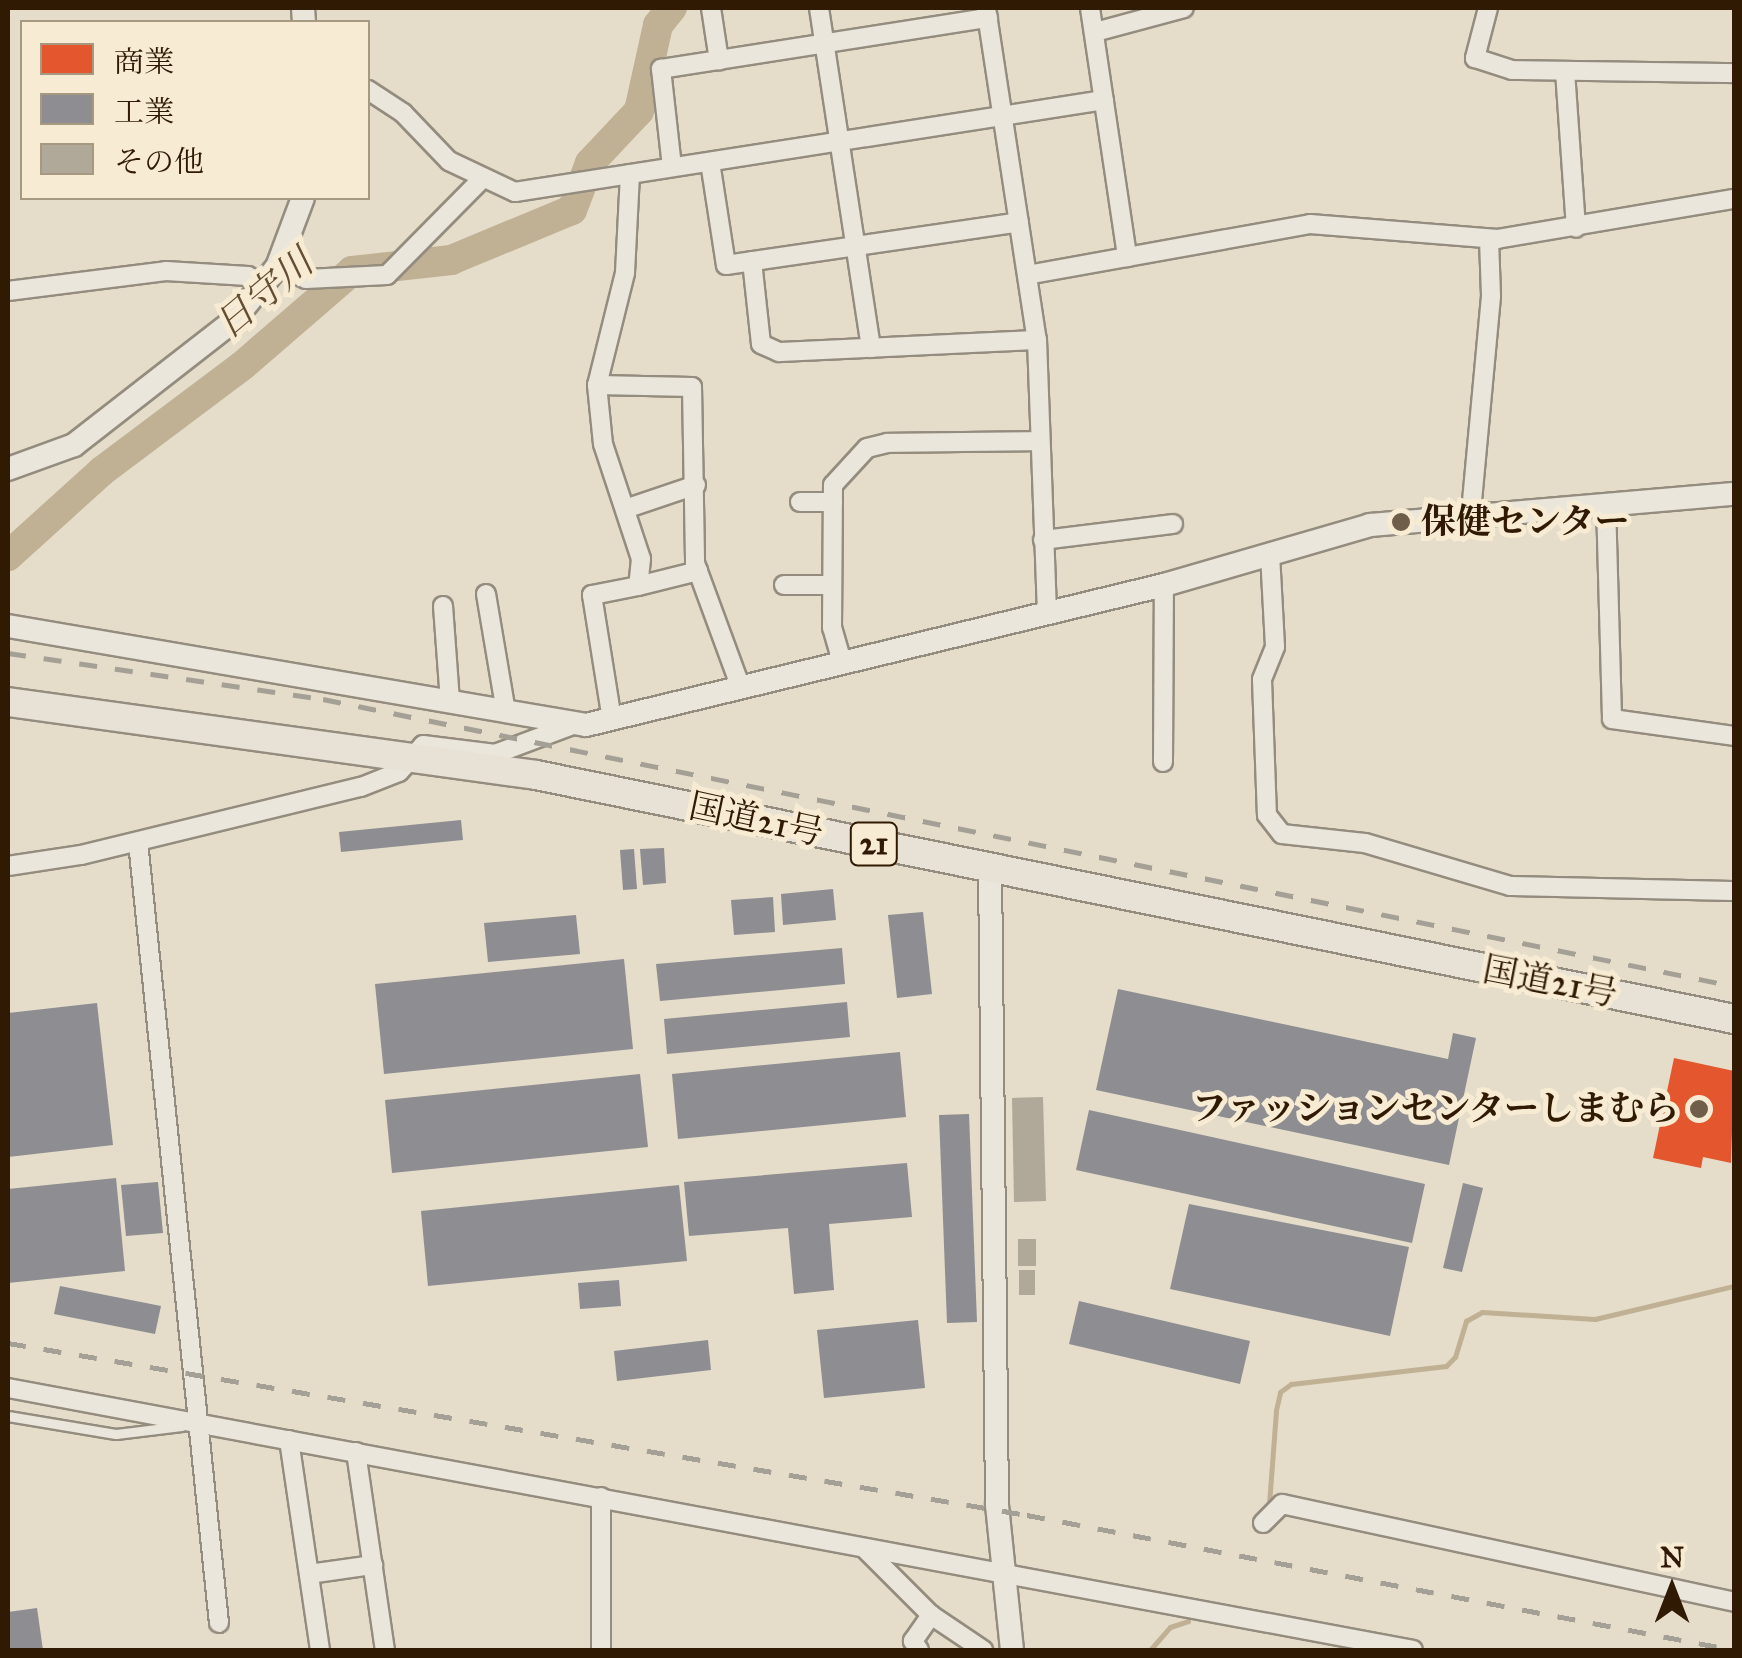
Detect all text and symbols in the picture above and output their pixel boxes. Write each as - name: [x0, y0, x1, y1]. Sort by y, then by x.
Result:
- legend: [20, 20, 370, 200]
- text: 商業: [114, 44, 174, 80]
- text: 工業: [114, 94, 174, 130]
- text: その他: [114, 144, 204, 180]
- water label: 日守川: [206, 240, 322, 348]
- place label: 保健センター: [1421, 501, 1631, 543]
- marker: 保健センター: [1390, 511, 1412, 533]
- street label: 国道21号: [685, 785, 827, 855]
- road number: 21: [849, 817, 899, 871]
- street label: 国道21号: [1479, 948, 1621, 1016]
- place label: ファッションセンターしまむら: [1189, 1088, 1679, 1130]
- marker: ファッションセンターしまむら: [1688, 1098, 1710, 1120]
- north arrow: [1622, 1538, 1722, 1638]
- text: N: [1660, 1540, 1684, 1575]

